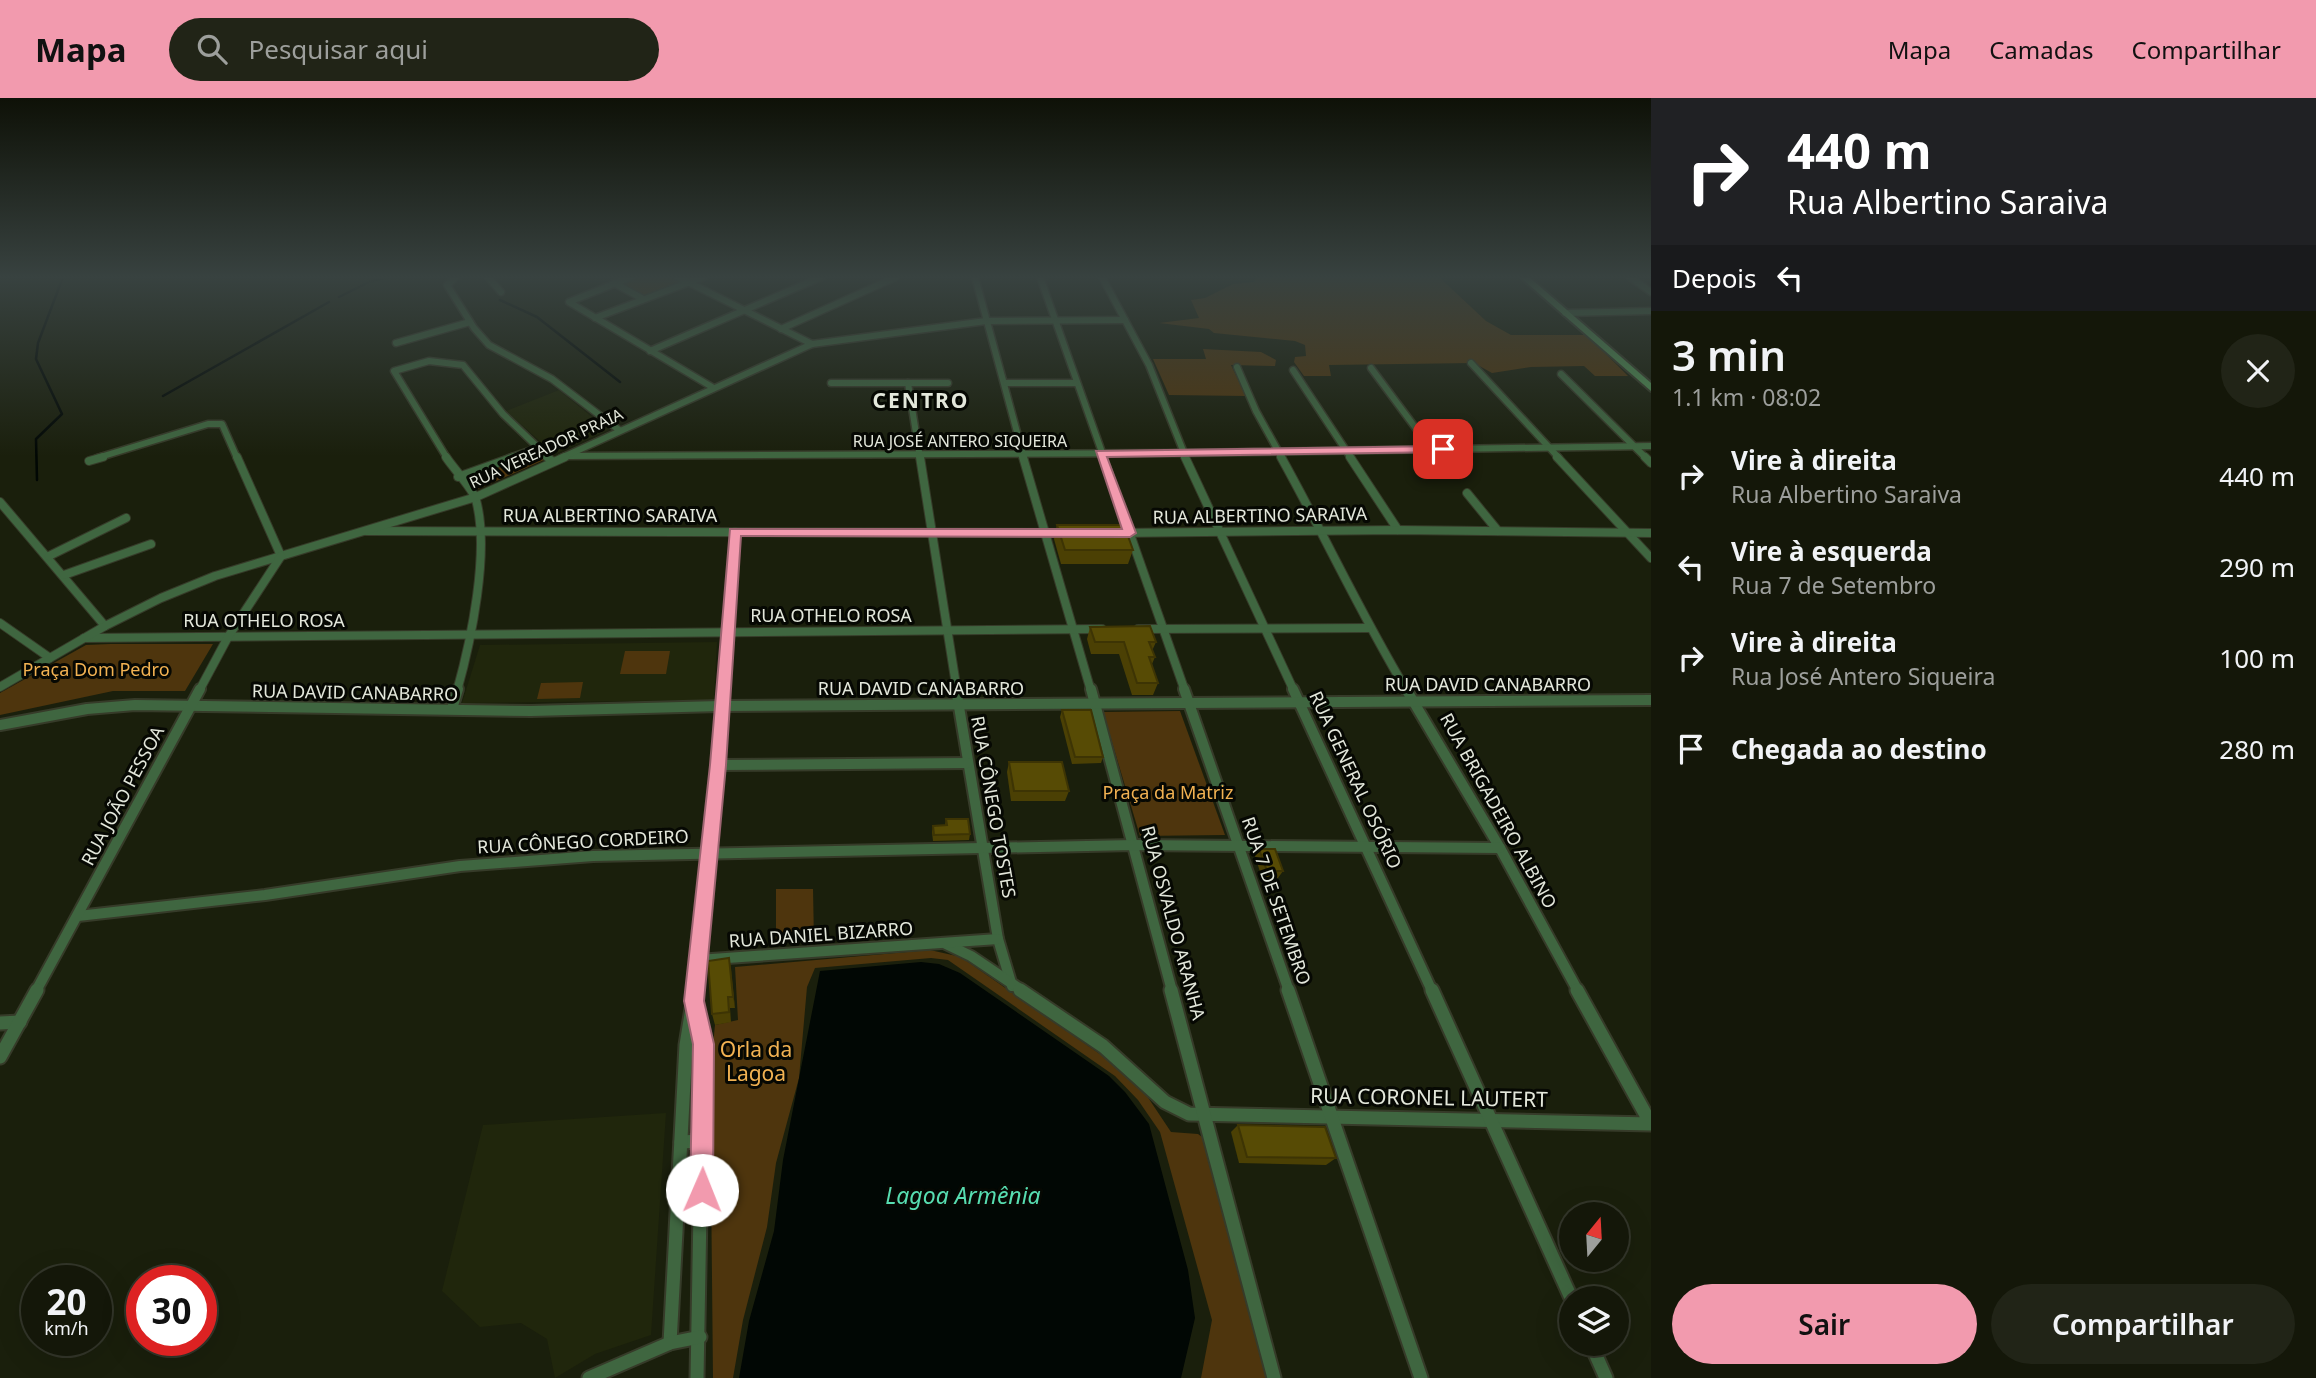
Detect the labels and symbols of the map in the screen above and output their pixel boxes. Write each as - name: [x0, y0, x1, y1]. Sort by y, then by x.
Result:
- district label: CENTRO: [873, 386, 969, 414]
- street label: RUA VEREADOR PRAIA: [466, 402, 627, 493]
- pin: [1413, 419, 1473, 479]
- street label: RUA JOSÉ ANTERO SIQUEIRA: [853, 430, 1068, 452]
- street label: RUA ALBERTINO SARAIVA: [1153, 501, 1368, 529]
- street label: RUA ALBERTINO SARAIVA: [503, 503, 718, 527]
- street label: RUA OTHELO ROSA: [750, 603, 912, 627]
- street label: RUA OTHELO ROSA: [183, 608, 345, 632]
- park label: Praça Dom Pedro: [22, 657, 170, 681]
- street label: RUA DAVID CANABARRO: [1385, 672, 1591, 696]
- street label: RUA DAVID CANABARRO: [818, 676, 1024, 700]
- street label: RUA DAVID CANABARRO: [252, 678, 458, 706]
- street label: RUA GENERAL OSÓRIO: [1304, 687, 1408, 872]
- street label: RUA BRIGADEIRO ALBINO: [1435, 709, 1563, 912]
- street label: RUA CÔNEGO TOSTES: [966, 714, 1022, 900]
- street label: RUA JOÃO PESSOA: [75, 721, 169, 869]
- park label: Praça da Matriz: [1103, 780, 1233, 804]
- street label: RUA 7 DE SETEMBRO: [1237, 813, 1317, 988]
- street label: RUA CÔNEGO CORDEIRO: [477, 823, 689, 859]
- street label: RUA OSVALDO ARANHA: [1137, 823, 1212, 1023]
- street label: RUA DANIEL BIZARRO: [728, 916, 914, 952]
- park label: Orla da Lagoa: [720, 1035, 792, 1087]
- street label: RUA CORONEL LAUTERT: [1310, 1081, 1548, 1113]
- position arrow: [665, 1153, 739, 1227]
- water label: Lagoa Armênia: [885, 1179, 1041, 1211]
- north arrow: [1559, 1202, 1629, 1272]
- speed limit sign: 30: [126, 1265, 217, 1356]

